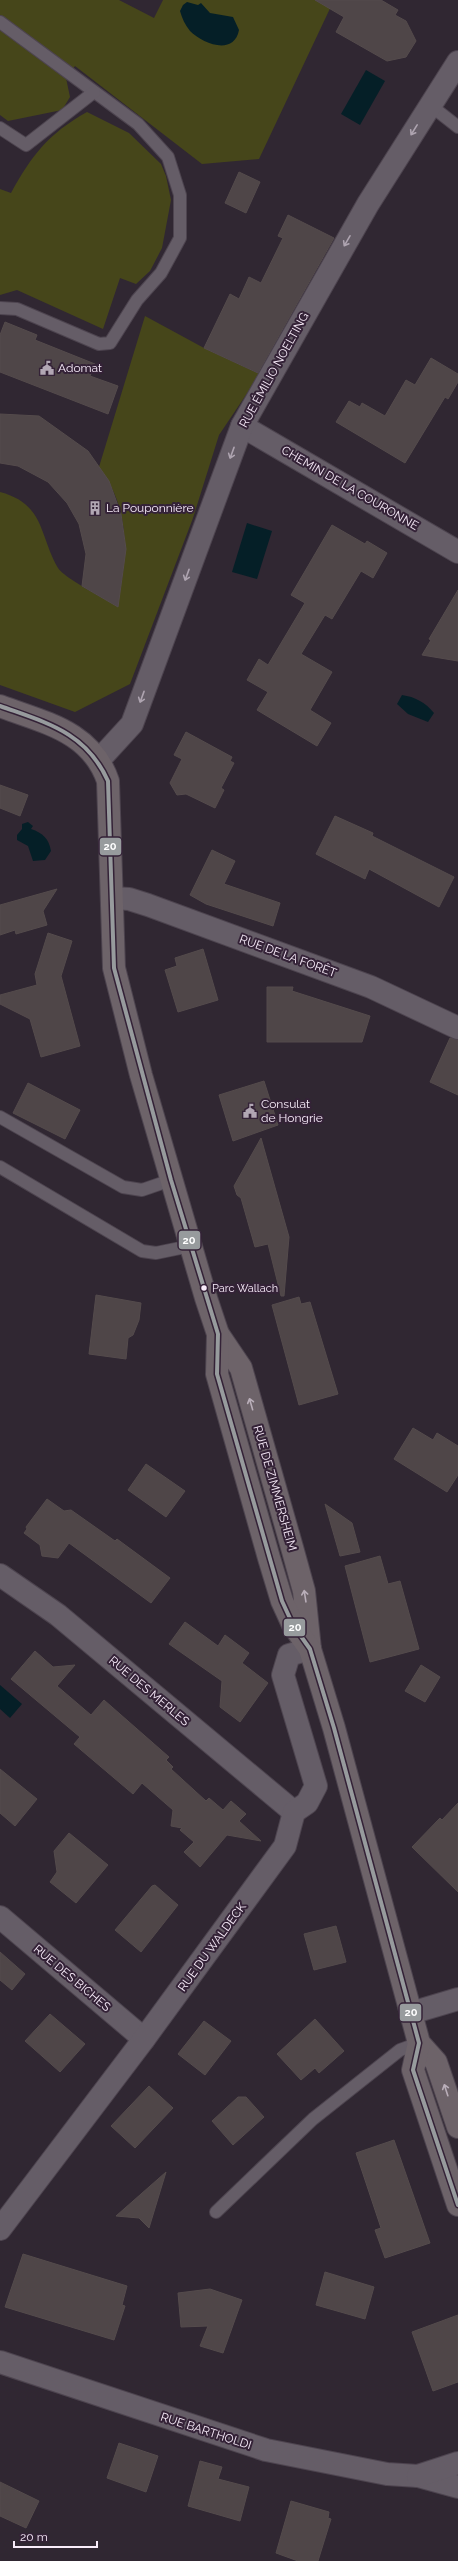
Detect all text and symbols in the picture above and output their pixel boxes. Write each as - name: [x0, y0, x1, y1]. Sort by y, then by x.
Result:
- one-way arrow: [410, 124, 418, 136]
- one-way arrow: [342, 235, 350, 247]
- street label: RUE ÉMILIO NOELTING: [236, 310, 312, 430]
- public building icon: Adomat: [39, 360, 55, 376]
- place label: Adomat: [58, 361, 102, 375]
- street label: CHEMIN DE LA COURONNE: [279, 443, 421, 533]
- one-way arrow: [227, 446, 235, 458]
- building icon: La Pouponnière: [87, 500, 103, 516]
- place label: La Pouponnière: [106, 501, 193, 515]
- one-way arrow: [182, 568, 190, 580]
- one-way arrow: [137, 690, 145, 702]
- line badge: 20: [99, 837, 122, 856]
- text: 20: [104, 840, 117, 853]
- street label: RUE DE LA FORÊT: [237, 932, 339, 980]
- place label: Consulat de Hongrie: [261, 1097, 323, 1125]
- public building icon: Consulat de Hongrie: [242, 1103, 258, 1119]
- line badge: 20: [178, 1230, 201, 1250]
- text: 20: [183, 1234, 196, 1247]
- place label: Parc Wallach: [212, 1282, 278, 1295]
- marker: Parc Wallach: [199, 1283, 209, 1293]
- one-way arrow: [247, 1397, 254, 1410]
- street label: RUE DE ZIMMERSHEIM: [250, 1424, 300, 1552]
- one-way arrow: [301, 1590, 309, 1603]
- line badge: 20: [283, 1618, 306, 1637]
- text: 20: [289, 1621, 302, 1634]
- street label: RUE DES MERLES: [106, 1653, 192, 1729]
- street label: RUE DU WALDECK: [175, 1900, 249, 1994]
- street label: RUE DES BICHES: [31, 1942, 113, 2014]
- line badge: 20: [399, 2003, 422, 2022]
- text: 20: [405, 2006, 418, 2019]
- one-way arrow: [441, 2085, 449, 2097]
- street label: RUE BARTHOLDI: [159, 2410, 253, 2452]
- scale bar: [14, 2523, 97, 2549]
- text: 20 m: [20, 2530, 48, 2544]

